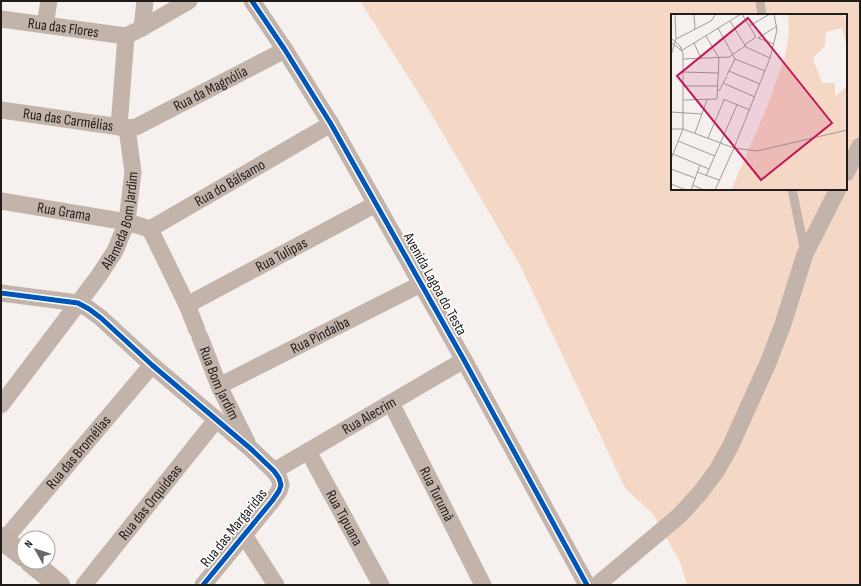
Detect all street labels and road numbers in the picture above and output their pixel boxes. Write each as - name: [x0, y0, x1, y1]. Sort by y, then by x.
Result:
- street label: Rua das Flores: [27, 13, 100, 42]
- street label: Rua da Magnólia: [170, 61, 251, 116]
- street label: Rua das Carmélias: [22, 104, 115, 135]
- street label: Rua do Bálsamo: [191, 155, 269, 211]
- street label: Alameda Bom Jardim: [96, 170, 142, 273]
- street label: Rua Grama: [36, 198, 93, 225]
- street label: Avenida Lagoa do Testa: [398, 228, 471, 339]
- street label: Rua Tulipas: [252, 233, 311, 276]
- street label: Rua Pindaíba: [287, 312, 353, 358]
- street label: Rua Bom Jardim: [195, 344, 244, 423]
- street label: Rua Alecrim: [338, 392, 399, 439]
- street label: Rua das Bromélias: [42, 411, 115, 493]
- street label: Rua das Orquídeas: [114, 461, 186, 544]
- street label: Rua Turumã: [415, 464, 459, 525]
- street label: Rua das Margaridas: [196, 485, 272, 571]
- street label: Rua Tipuana: [321, 487, 367, 549]

